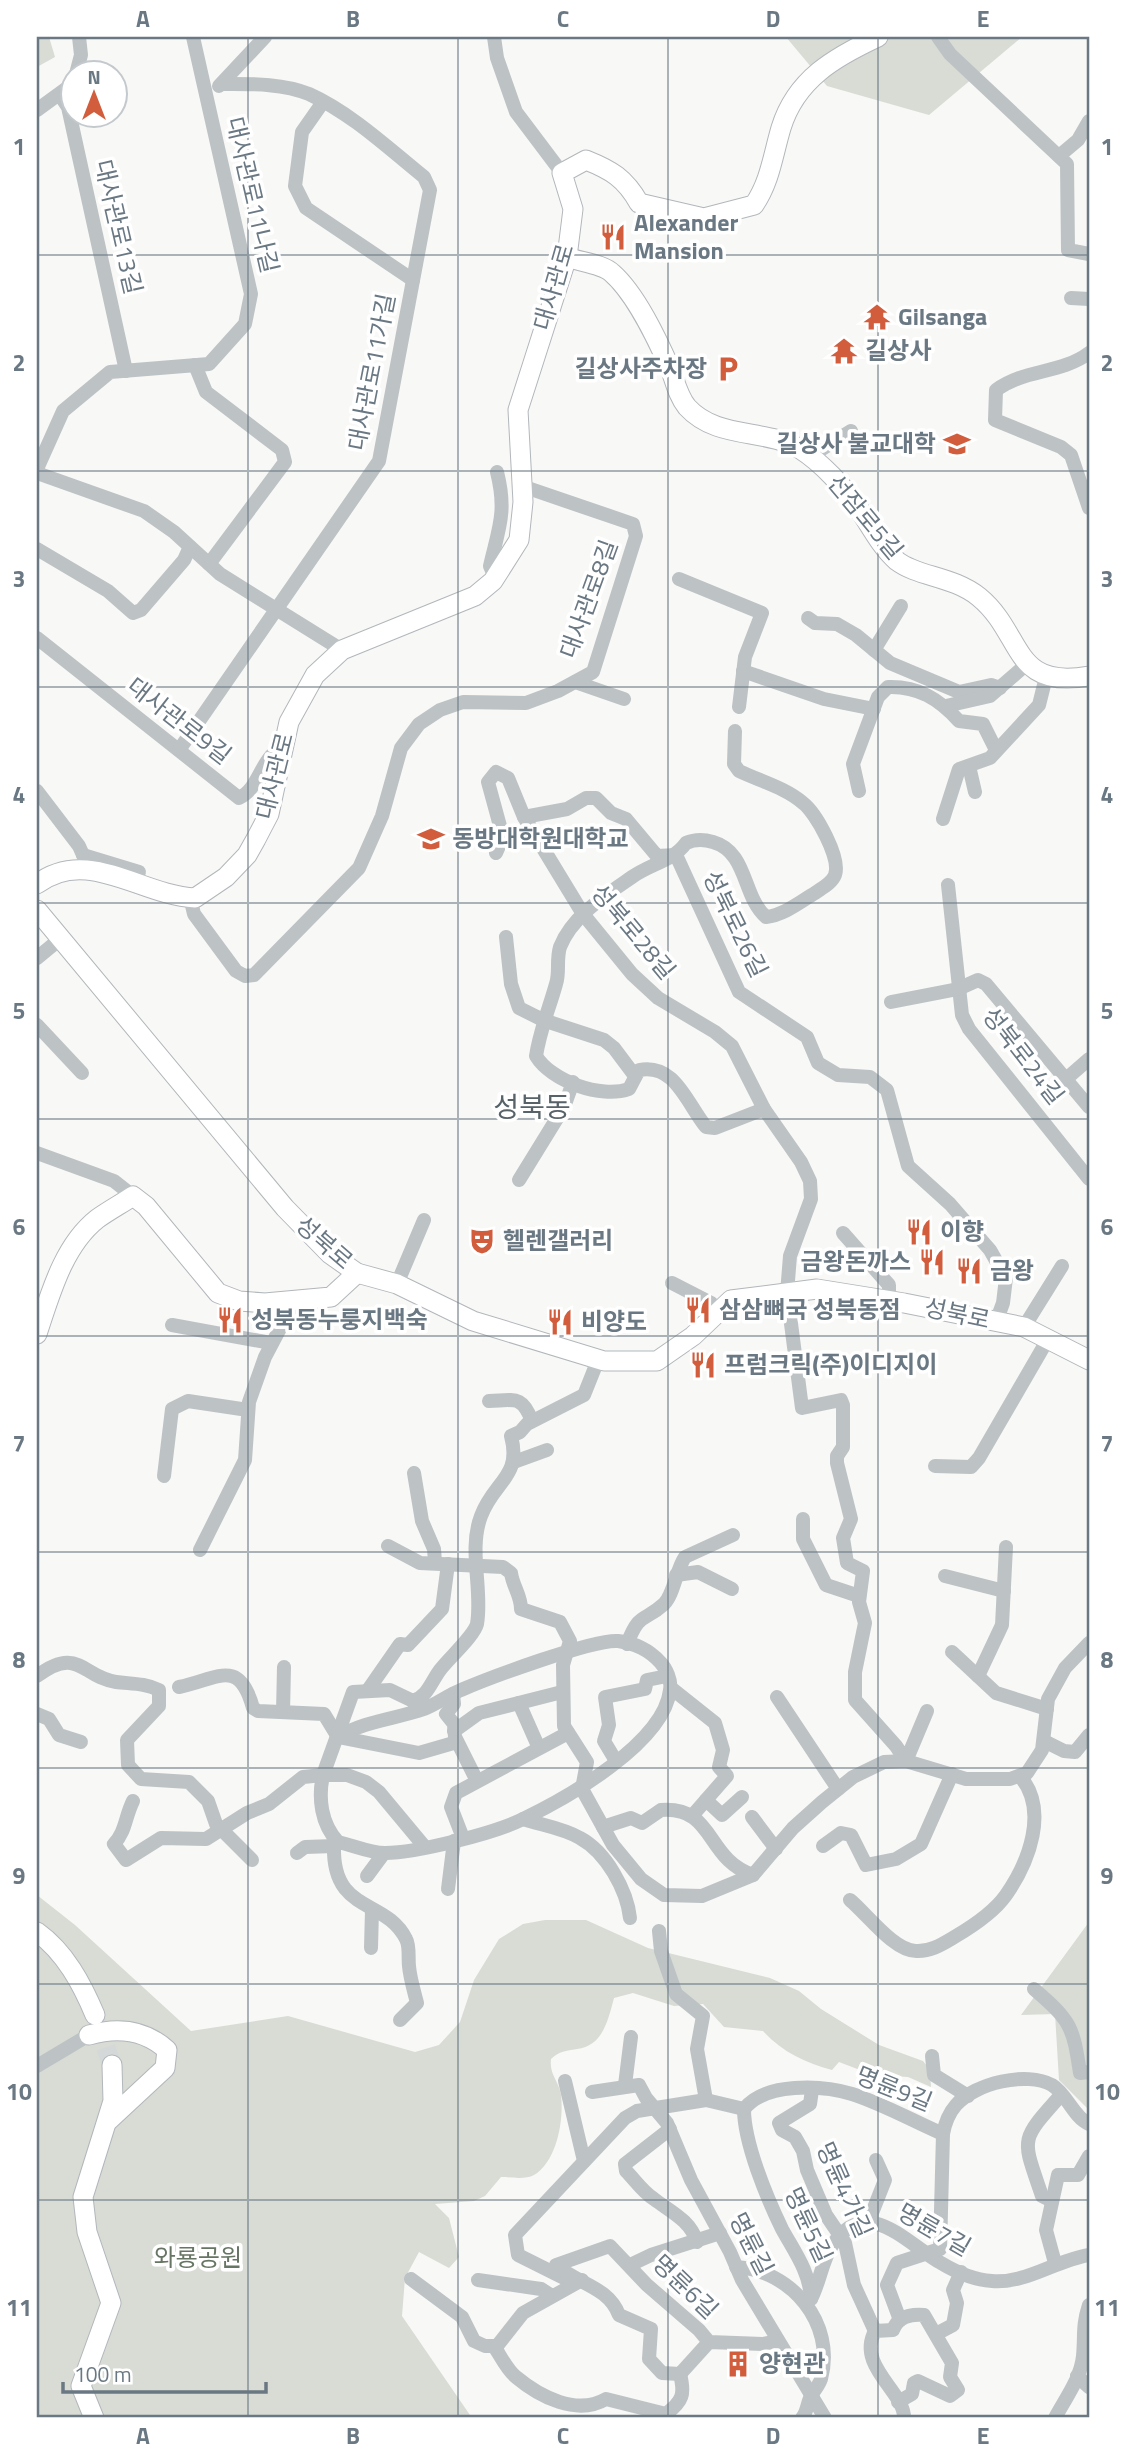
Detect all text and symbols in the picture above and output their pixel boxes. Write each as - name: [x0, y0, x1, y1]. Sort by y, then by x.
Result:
- text: A: [136, 1, 150, 36]
- text: B: [346, 1, 360, 36]
- text: C: [557, 1, 569, 36]
- text: D: [766, 1, 780, 36]
- text: E: [977, 1, 989, 36]
- north arrow: [60, 60, 130, 130]
- text: N: [87, 62, 101, 91]
- street label: 대사관로11나길: [218, 113, 288, 276]
- text: 1: [13, 129, 25, 164]
- text: 1: [1101, 129, 1113, 164]
- street label: 대사관로13길: [86, 156, 152, 298]
- place label: Alexander Mansion: [634, 204, 738, 268]
- restaurant icon: Alexander Mansion: [598, 222, 628, 252]
- street label: 대사관로: [524, 239, 583, 334]
- street label: 대사관로11가길: [338, 290, 404, 453]
- place label: Gilsanga: [898, 298, 987, 334]
- temple icon: Gilsanga: [862, 302, 892, 332]
- place label: 길상사: [865, 332, 931, 368]
- temple icon: 길상사: [829, 336, 859, 366]
- text: 2: [13, 345, 25, 380]
- text: 2: [1101, 345, 1113, 380]
- place label: 길상사주차장: [575, 350, 707, 386]
- parking icon: 길상사주차장: [713, 354, 743, 384]
- place label: 길상사 불교대학: [776, 425, 936, 461]
- school or university icon: 길상사 불교대학: [942, 429, 972, 459]
- street label: 선잠로5길: [819, 466, 912, 567]
- street label: 대사관로8길: [550, 534, 626, 663]
- text: 3: [13, 561, 25, 596]
- text: 3: [1101, 561, 1113, 596]
- street label: 대사관로9길: [120, 668, 239, 773]
- street label: 대사관로: [246, 729, 302, 823]
- text: 4: [13, 777, 25, 812]
- text: 4: [1101, 777, 1113, 812]
- place label: 동방대학원대학교: [452, 820, 629, 856]
- school or university icon: 동방대학원대학교: [416, 824, 446, 854]
- street label: 성북로26길: [694, 864, 777, 983]
- street label: 성북로28길: [583, 876, 685, 987]
- text: 5: [13, 993, 25, 1028]
- text: 5: [1101, 993, 1113, 1028]
- street label: 성북로24길: [974, 999, 1073, 1112]
- district label: 성북동: [493, 1085, 571, 1128]
- street label: 성북로: [288, 1207, 361, 1278]
- text: 6: [13, 1209, 26, 1244]
- text: 6: [1101, 1209, 1114, 1244]
- place label: 이향: [940, 1213, 984, 1249]
- restaurant icon: 이향: [904, 1217, 934, 1247]
- place label: 헬렌갤러리: [503, 1222, 613, 1258]
- theatre icon: 헬렌갤러리: [467, 1226, 497, 1256]
- place label: 금왕돈까스: [801, 1243, 911, 1279]
- restaurant icon: 금왕돈까스: [917, 1247, 947, 1277]
- place label: 금왕: [990, 1252, 1034, 1288]
- restaurant icon: 금왕: [954, 1256, 984, 1286]
- street label: 성북로: [921, 1289, 993, 1338]
- place label: 삼삼뼈국 성북동점: [719, 1291, 901, 1327]
- restaurant icon: 삼삼뼈국 성북동점: [683, 1295, 713, 1325]
- place label: 성북동누룽지백숙: [251, 1301, 428, 1337]
- place label: 비양도: [581, 1303, 647, 1339]
- restaurant icon: 성북동누룽지백숙: [215, 1305, 245, 1335]
- restaurant icon: 비양도: [545, 1307, 575, 1337]
- place label: 프럼크릭(주)이디지이: [724, 1346, 938, 1382]
- restaurant icon: 프럼크릭(주)이디지이: [688, 1350, 718, 1380]
- text: 7: [13, 1426, 25, 1461]
- text: 7: [1101, 1426, 1113, 1461]
- text: 8: [13, 1642, 26, 1677]
- text: 8: [1101, 1642, 1114, 1677]
- text: 9: [13, 1858, 26, 1893]
- text: 9: [1101, 1858, 1114, 1893]
- street label: 명륜9길: [851, 2056, 938, 2120]
- text: 10: [6, 2074, 32, 2109]
- text: 10: [1094, 2074, 1120, 2109]
- street label: 명륜4가길: [808, 2136, 882, 2243]
- street label: 명륜5길: [776, 2181, 842, 2268]
- street label: 명륜7길: [891, 2194, 978, 2265]
- street label: 명륜길: [721, 2206, 783, 2281]
- park label: 와룡공원: [154, 2239, 242, 2275]
- street label: 명륜6길: [645, 2246, 727, 2327]
- text: 11: [6, 2290, 32, 2325]
- text: 11: [1094, 2290, 1120, 2325]
- place label: 양현관: [759, 2345, 825, 2381]
- building icon: 양현관: [723, 2349, 753, 2379]
- scale bar: [63, 2350, 266, 2394]
- text: 100 m: [74, 2358, 131, 2390]
- text: A: [136, 2418, 150, 2453]
- text: B: [346, 2418, 360, 2453]
- text: C: [557, 2418, 569, 2453]
- text: D: [766, 2418, 780, 2453]
- text: E: [977, 2418, 989, 2453]

